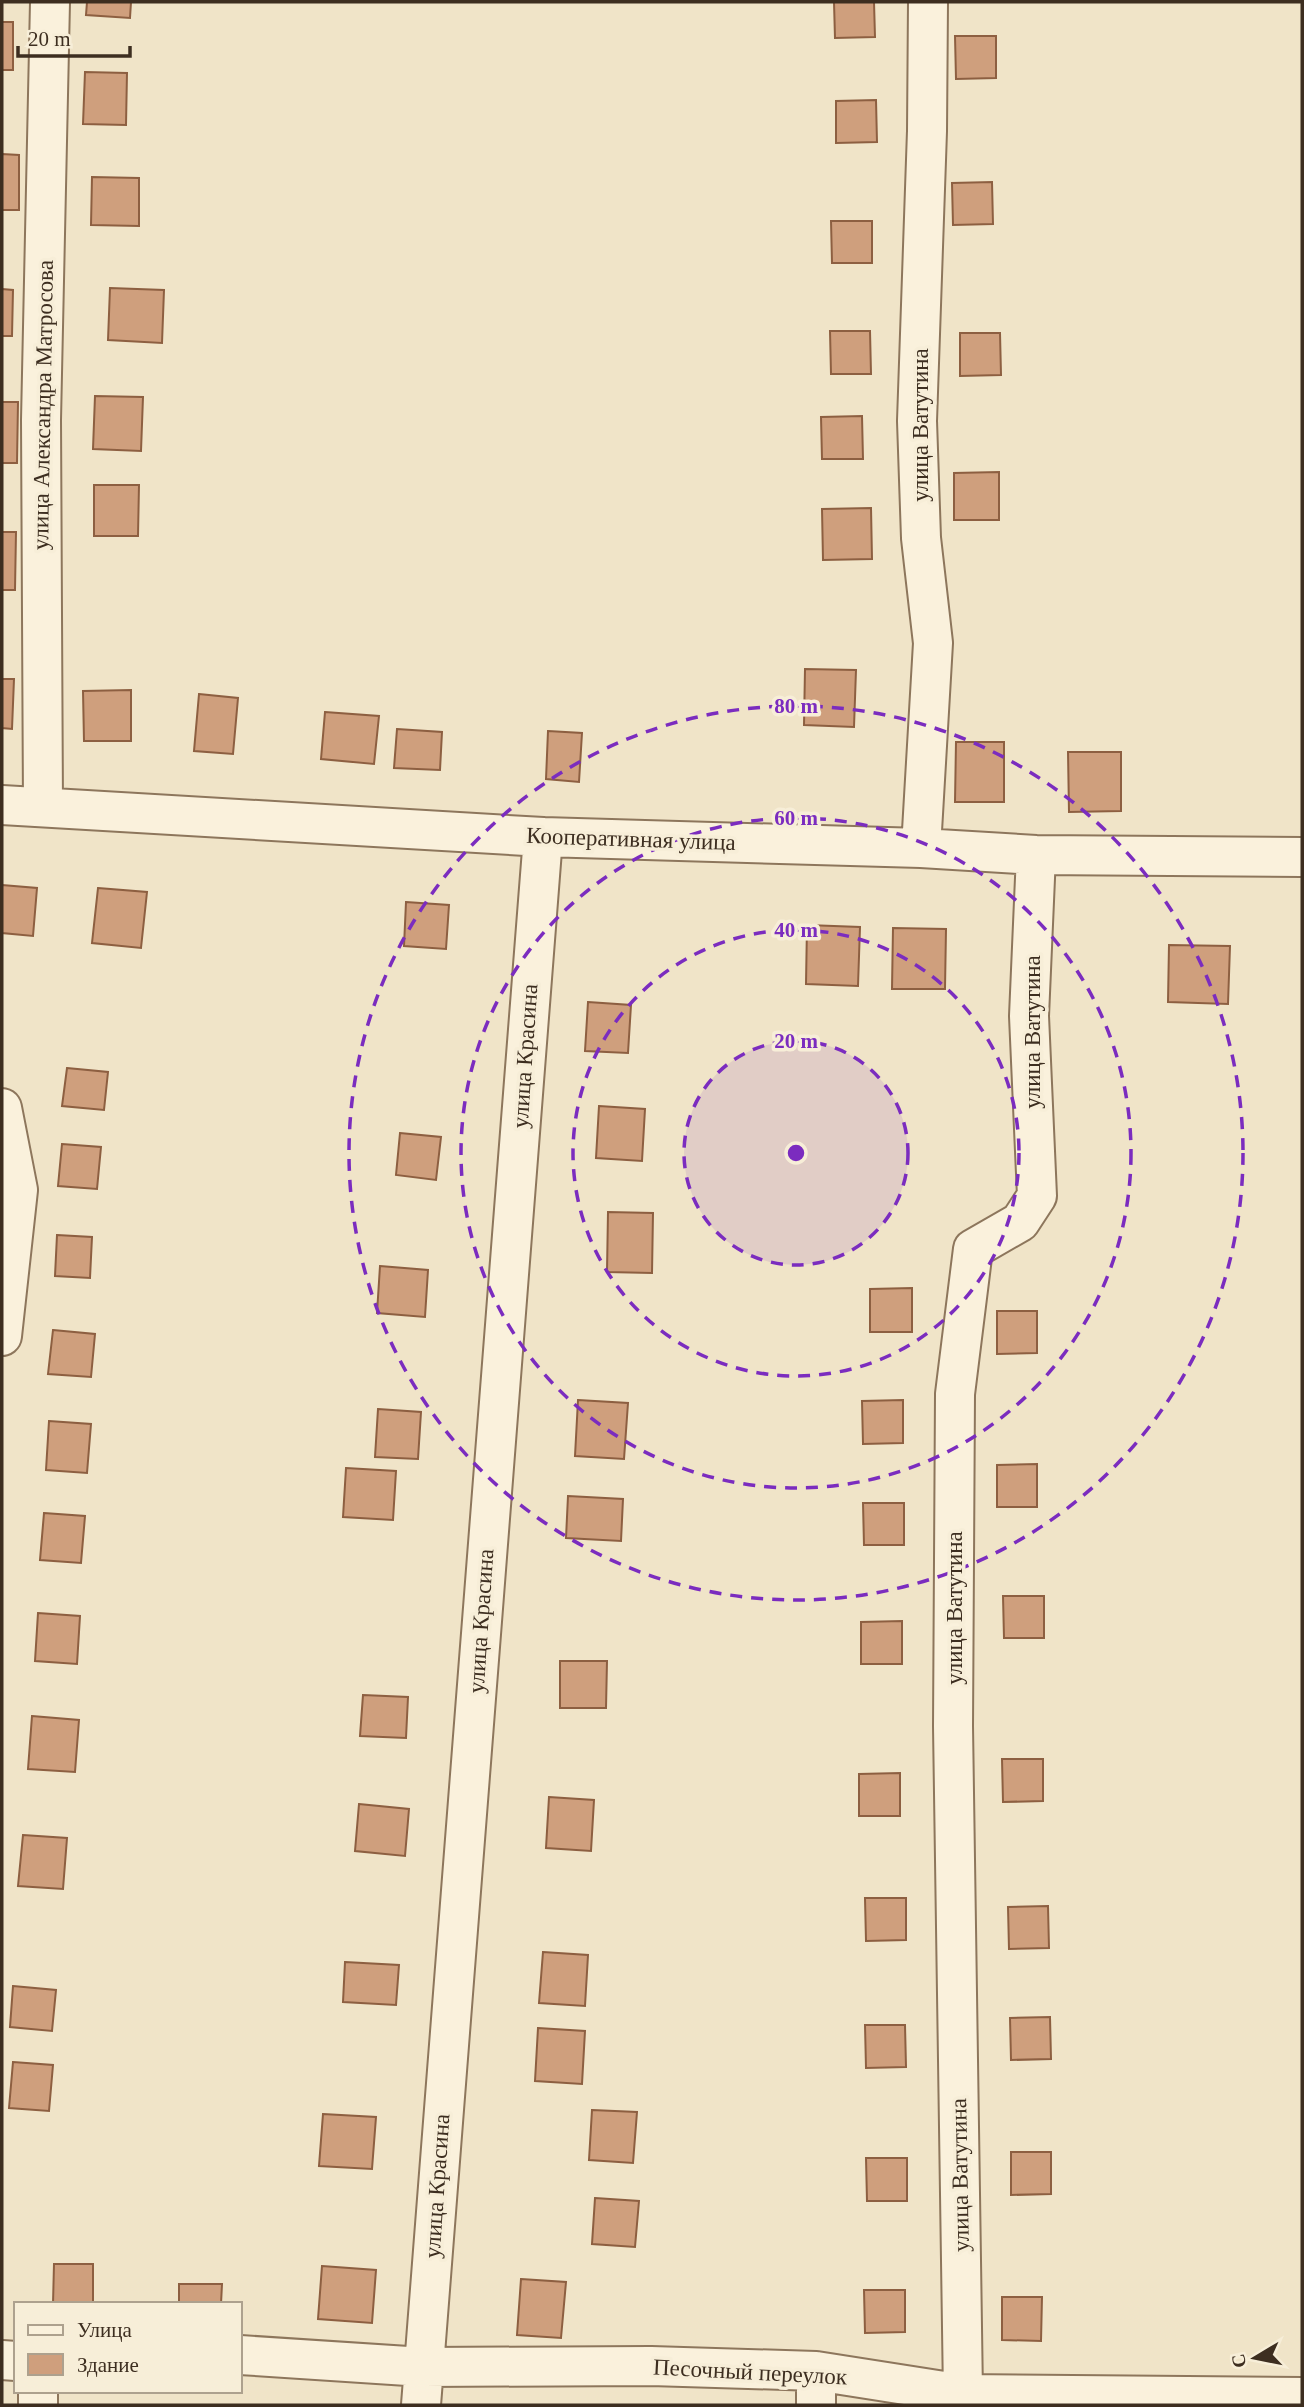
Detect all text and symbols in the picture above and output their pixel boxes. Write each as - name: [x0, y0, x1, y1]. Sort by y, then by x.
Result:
- scale bar: [18, 14, 130, 58]
- text: 20 m: [28, 27, 71, 51]
- street label: улица Александра Матросова: [28, 260, 58, 550]
- street label: улица Ватутина: [908, 348, 933, 502]
- text: 80 m: [774, 694, 818, 718]
- text: 60 m: [774, 806, 818, 830]
- street label: Кооперативная улица: [526, 823, 736, 855]
- text: 40 m: [774, 918, 818, 942]
- street label: улица Ватутина: [1020, 955, 1045, 1109]
- street label: улица Красина: [507, 983, 543, 1129]
- text: 20 m: [774, 1029, 818, 1053]
- centre of rings: [784, 1141, 808, 1165]
- street label: улица Ватутина: [942, 1531, 967, 1685]
- street label: улица Красина: [463, 1548, 499, 1694]
- street label: улица Ватутина: [946, 2098, 974, 2252]
- street label: улица Красина: [419, 2113, 455, 2259]
- legend: [14, 2302, 242, 2393]
- text: Улица: [77, 2318, 132, 2342]
- north arrow: [1220, 2323, 1290, 2393]
- text: С: [1227, 2352, 1250, 2369]
- text: Здание: [77, 2353, 139, 2377]
- street label: Песочный переулок: [652, 2354, 848, 2390]

